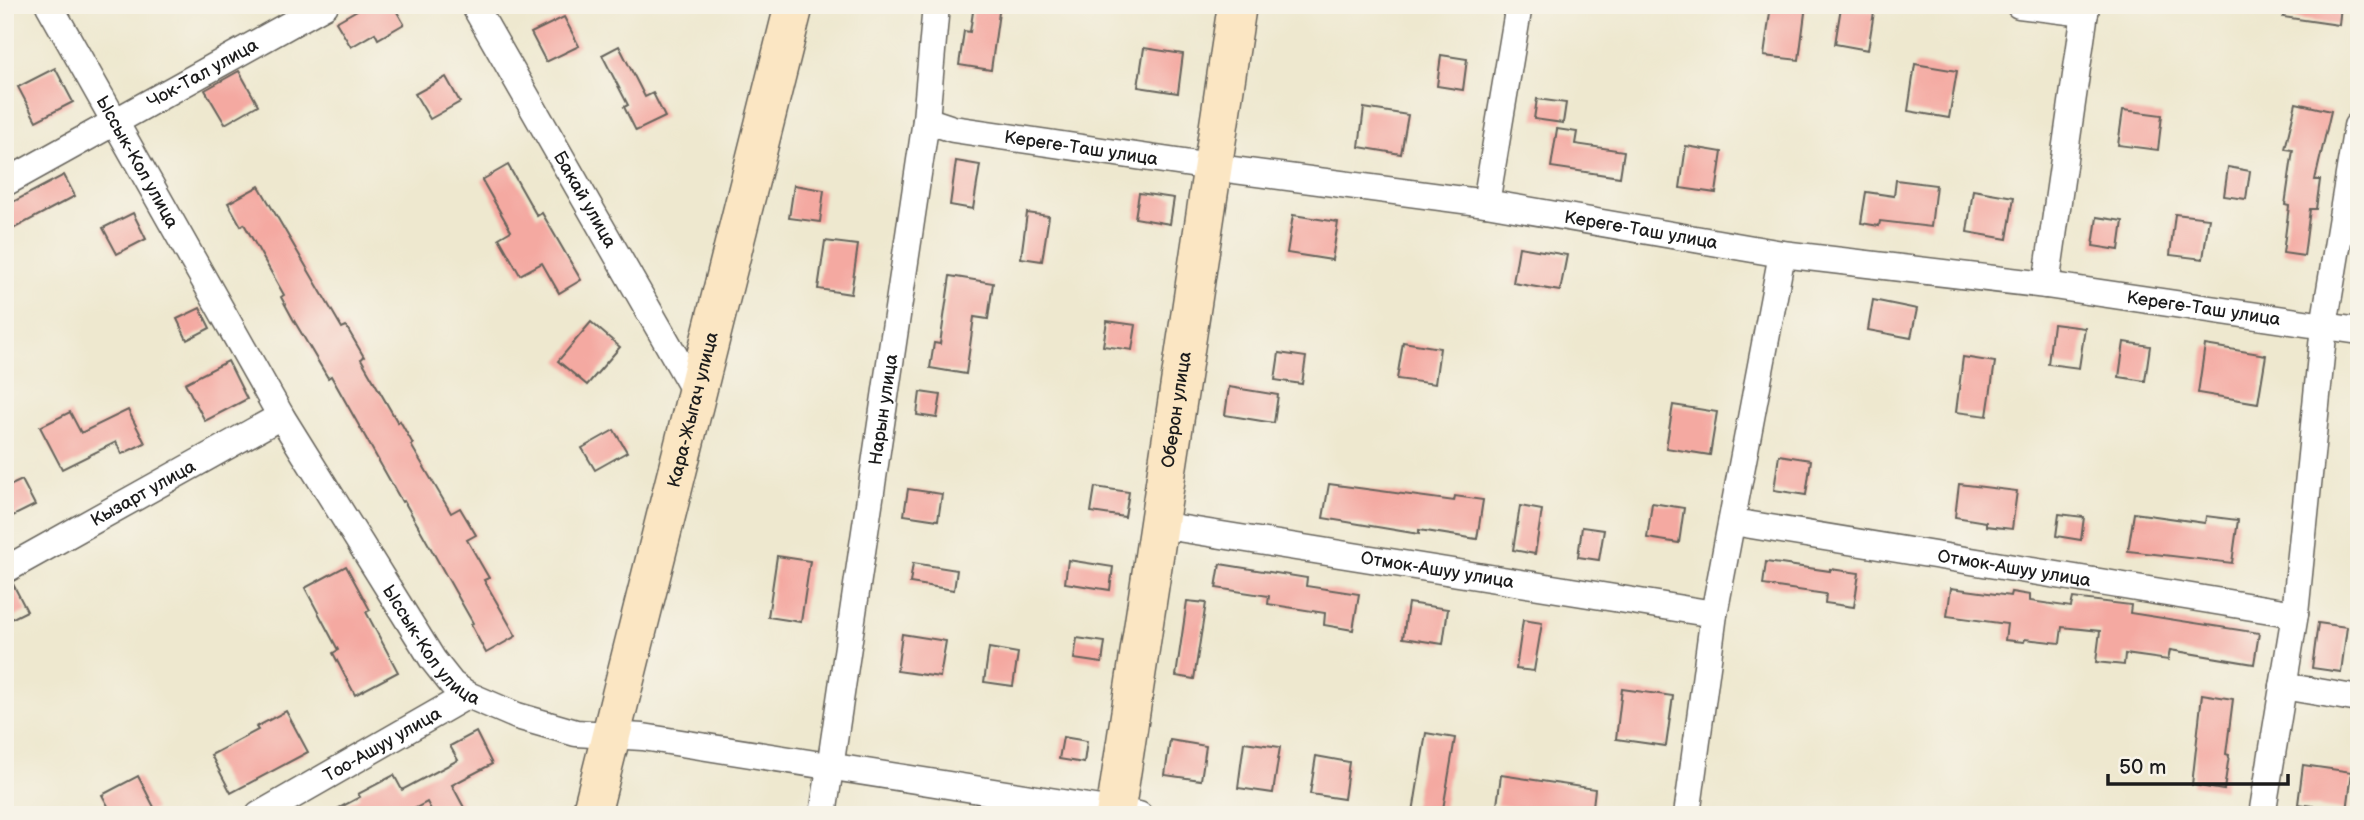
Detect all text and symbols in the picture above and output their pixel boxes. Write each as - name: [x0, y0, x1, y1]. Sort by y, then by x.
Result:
- street label: Чок-Тал улица: [144, 34, 262, 113]
- street label: Ыссык-Кол улица: [91, 92, 183, 232]
- street label: Кереге-Таш улица: [1003, 127, 1160, 170]
- street label: Бакай улица: [549, 148, 621, 252]
- street label: Кереге-Таш улица: [1563, 207, 1720, 254]
- street label: Кереге-Таш улица: [2125, 287, 2282, 330]
- street label: Кара-Жыгач улица: [664, 329, 723, 490]
- street label: Оберон улица: [1157, 350, 1196, 469]
- street label: Нарын улица: [865, 352, 902, 466]
- street label: Кызарт улица: [87, 456, 200, 531]
- street label: Отмок-Ашуу улица: [1936, 546, 2093, 591]
- street label: Отмок-Ашуу улица: [1359, 548, 1516, 593]
- street label: Ыссык-Кол улица: [378, 581, 483, 710]
- street label: Тоо-Ашуу улица: [320, 703, 445, 787]
- scale bar: [2108, 743, 2289, 787]
- text: 50 m: [2119, 755, 2166, 780]

